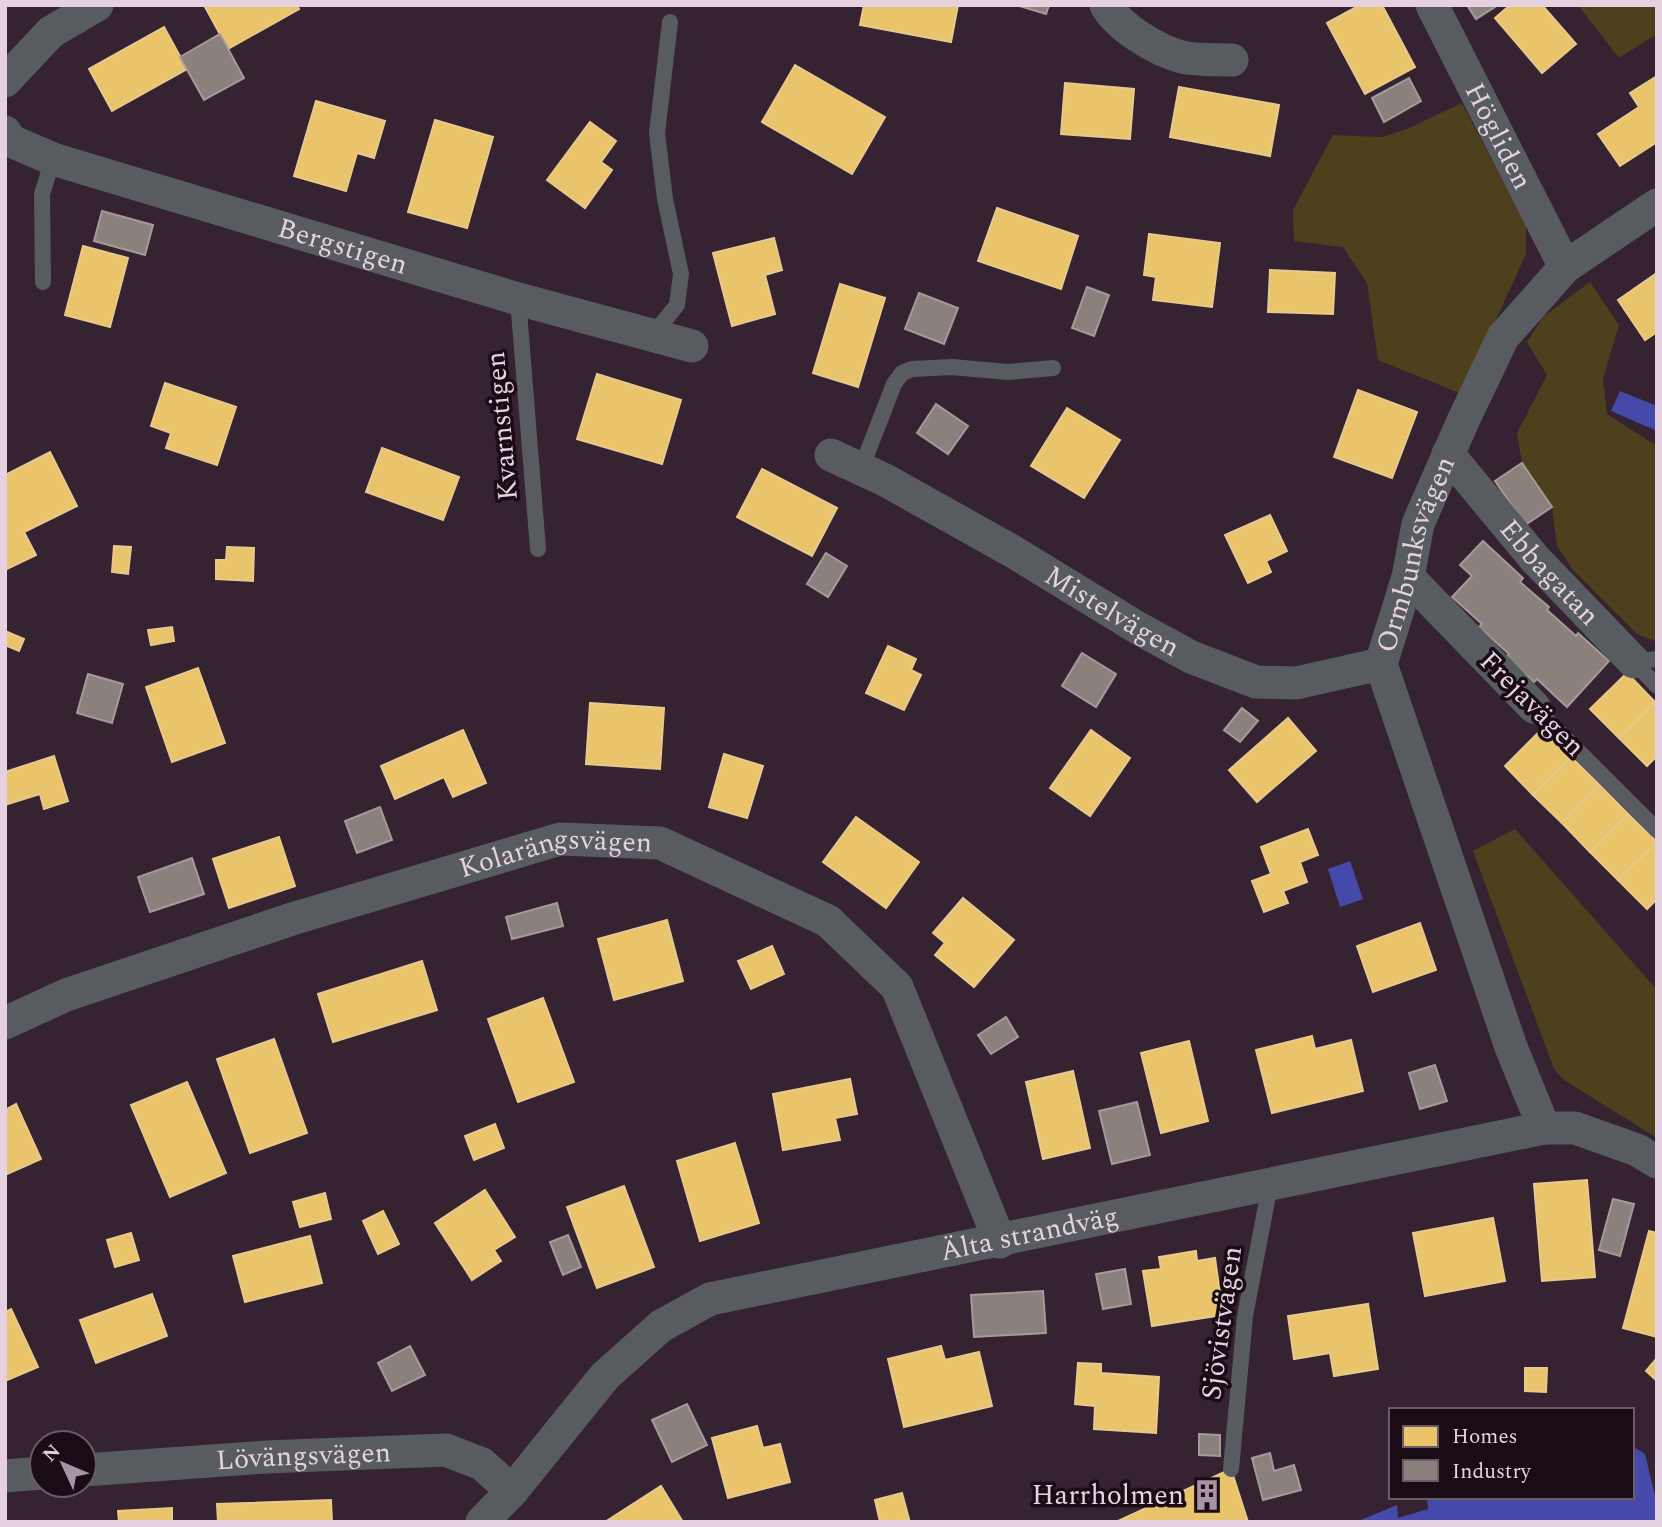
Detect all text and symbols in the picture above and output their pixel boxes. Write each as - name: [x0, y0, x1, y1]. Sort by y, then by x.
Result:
- street label: Högliden: [1453, 75, 1544, 197]
- street label: Bergstigen: [272, 206, 413, 286]
- street label: Kvarnstigen: [474, 350, 530, 502]
- street label: Ormbunksvägen: [1364, 449, 1467, 658]
- street label: Ebbagatan: [1489, 510, 1610, 636]
- street label: Mistelvägen: [1036, 554, 1188, 668]
- street label: Frejavägen: [1469, 641, 1595, 767]
- street label: Kolarängsvägen: [454, 817, 653, 890]
- street label: Älta strandväg: [936, 1194, 1122, 1273]
- street label: Sjövistvägen: [1190, 1243, 1254, 1403]
- legend: [1389, 1408, 1634, 1499]
- text: Homes: [1452, 1421, 1518, 1453]
- north arrow: [28, 1429, 98, 1499]
- street label: Lövängsvägen: [215, 1431, 392, 1482]
- text: N: [36, 1438, 68, 1469]
- text: Industry: [1452, 1456, 1532, 1488]
- place label: Harrholmen: [1032, 1474, 1184, 1517]
- building icon: Harrholmen: [1190, 1478, 1224, 1512]

